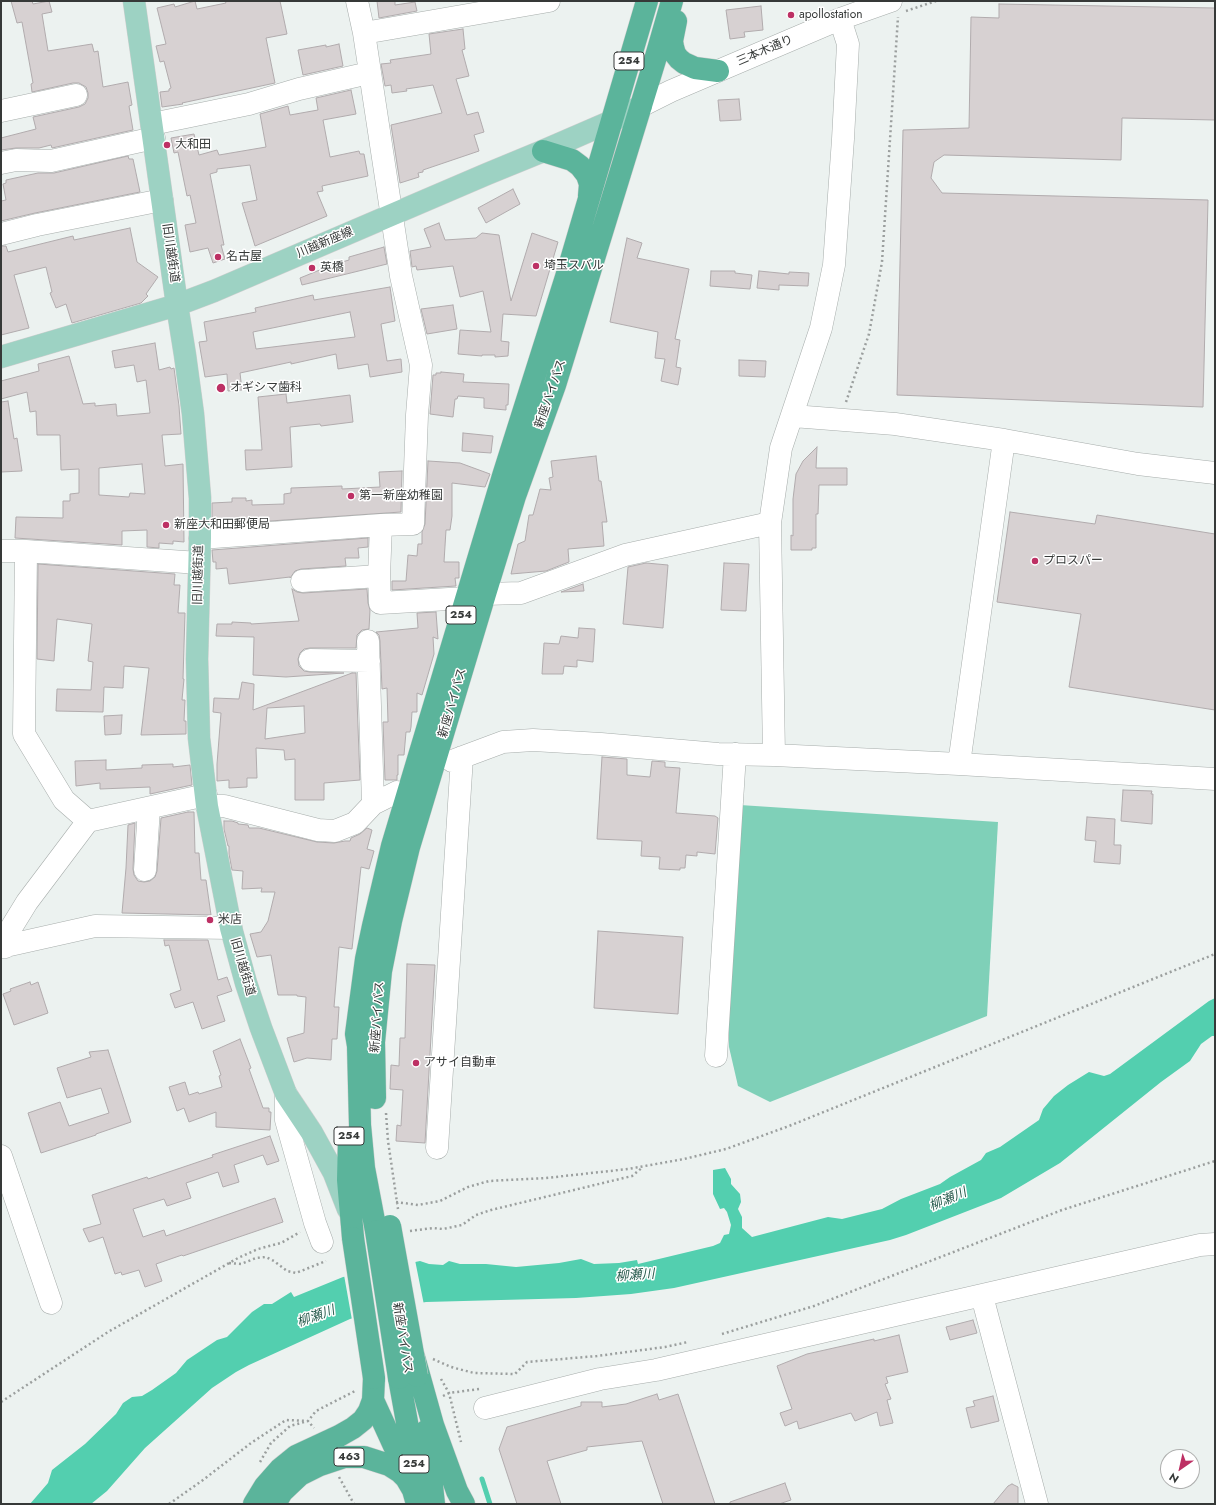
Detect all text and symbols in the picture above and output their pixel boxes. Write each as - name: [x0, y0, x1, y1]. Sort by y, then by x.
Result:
- place label: apollostation: [799, 8, 863, 22]
- marker: apollostation: [786, 10, 796, 20]
- street label: 三本木通り: [735, 33, 795, 69]
- road number: 254: [614, 52, 644, 70]
- place label: 大和田: [175, 138, 211, 152]
- marker: 大和田: [162, 140, 172, 150]
- street label: 旧川越街道: [159, 222, 181, 284]
- street label: 川越新座線: [295, 225, 355, 261]
- place label: 名古屋: [226, 250, 262, 264]
- marker: 名古屋: [213, 252, 223, 262]
- place label: 埼玉スバル: [544, 259, 604, 273]
- place label: 英橋: [320, 261, 344, 275]
- marker: 埼玉スバル: [531, 261, 541, 271]
- marker: 英橋: [307, 263, 317, 273]
- street label: 新座バイパス: [532, 358, 570, 430]
- place label: オギシマ歯科: [230, 381, 302, 395]
- marker: オギシマ歯科: [215, 382, 227, 394]
- place label: 第一新座幼稚園: [359, 489, 443, 503]
- marker: 第一新座幼稚園: [346, 491, 356, 501]
- place label: 新座大和田郵便局: [174, 518, 270, 532]
- marker: 新座大和田郵便局: [161, 520, 171, 530]
- street label: 旧川越街道: [191, 545, 207, 605]
- place label: プロスパー: [1043, 554, 1103, 568]
- marker: プロスパー: [1030, 556, 1040, 566]
- road number: 254: [446, 606, 476, 624]
- street label: 新座バイパス: [436, 666, 470, 740]
- place label: 米店: [218, 913, 242, 927]
- marker: 米店: [205, 915, 215, 925]
- street label: 旧川越街道: [227, 936, 257, 998]
- street label: 新座バイパス: [368, 981, 388, 1053]
- place label: アサイ自動車: [424, 1056, 496, 1070]
- marker: アサイ自動車: [411, 1058, 421, 1068]
- road number: 254: [334, 1127, 364, 1145]
- water label: 柳瀬川: [927, 1185, 969, 1215]
- water label: 柳瀬川: [615, 1267, 655, 1285]
- street label: 新座バイパス: [389, 1301, 415, 1375]
- water label: 柳瀬川: [295, 1303, 337, 1331]
- road number: 463: [334, 1448, 364, 1466]
- north arrow: [1160, 1449, 1200, 1489]
- road number: 254: [399, 1455, 429, 1473]
- text: N: [1166, 1469, 1182, 1487]

